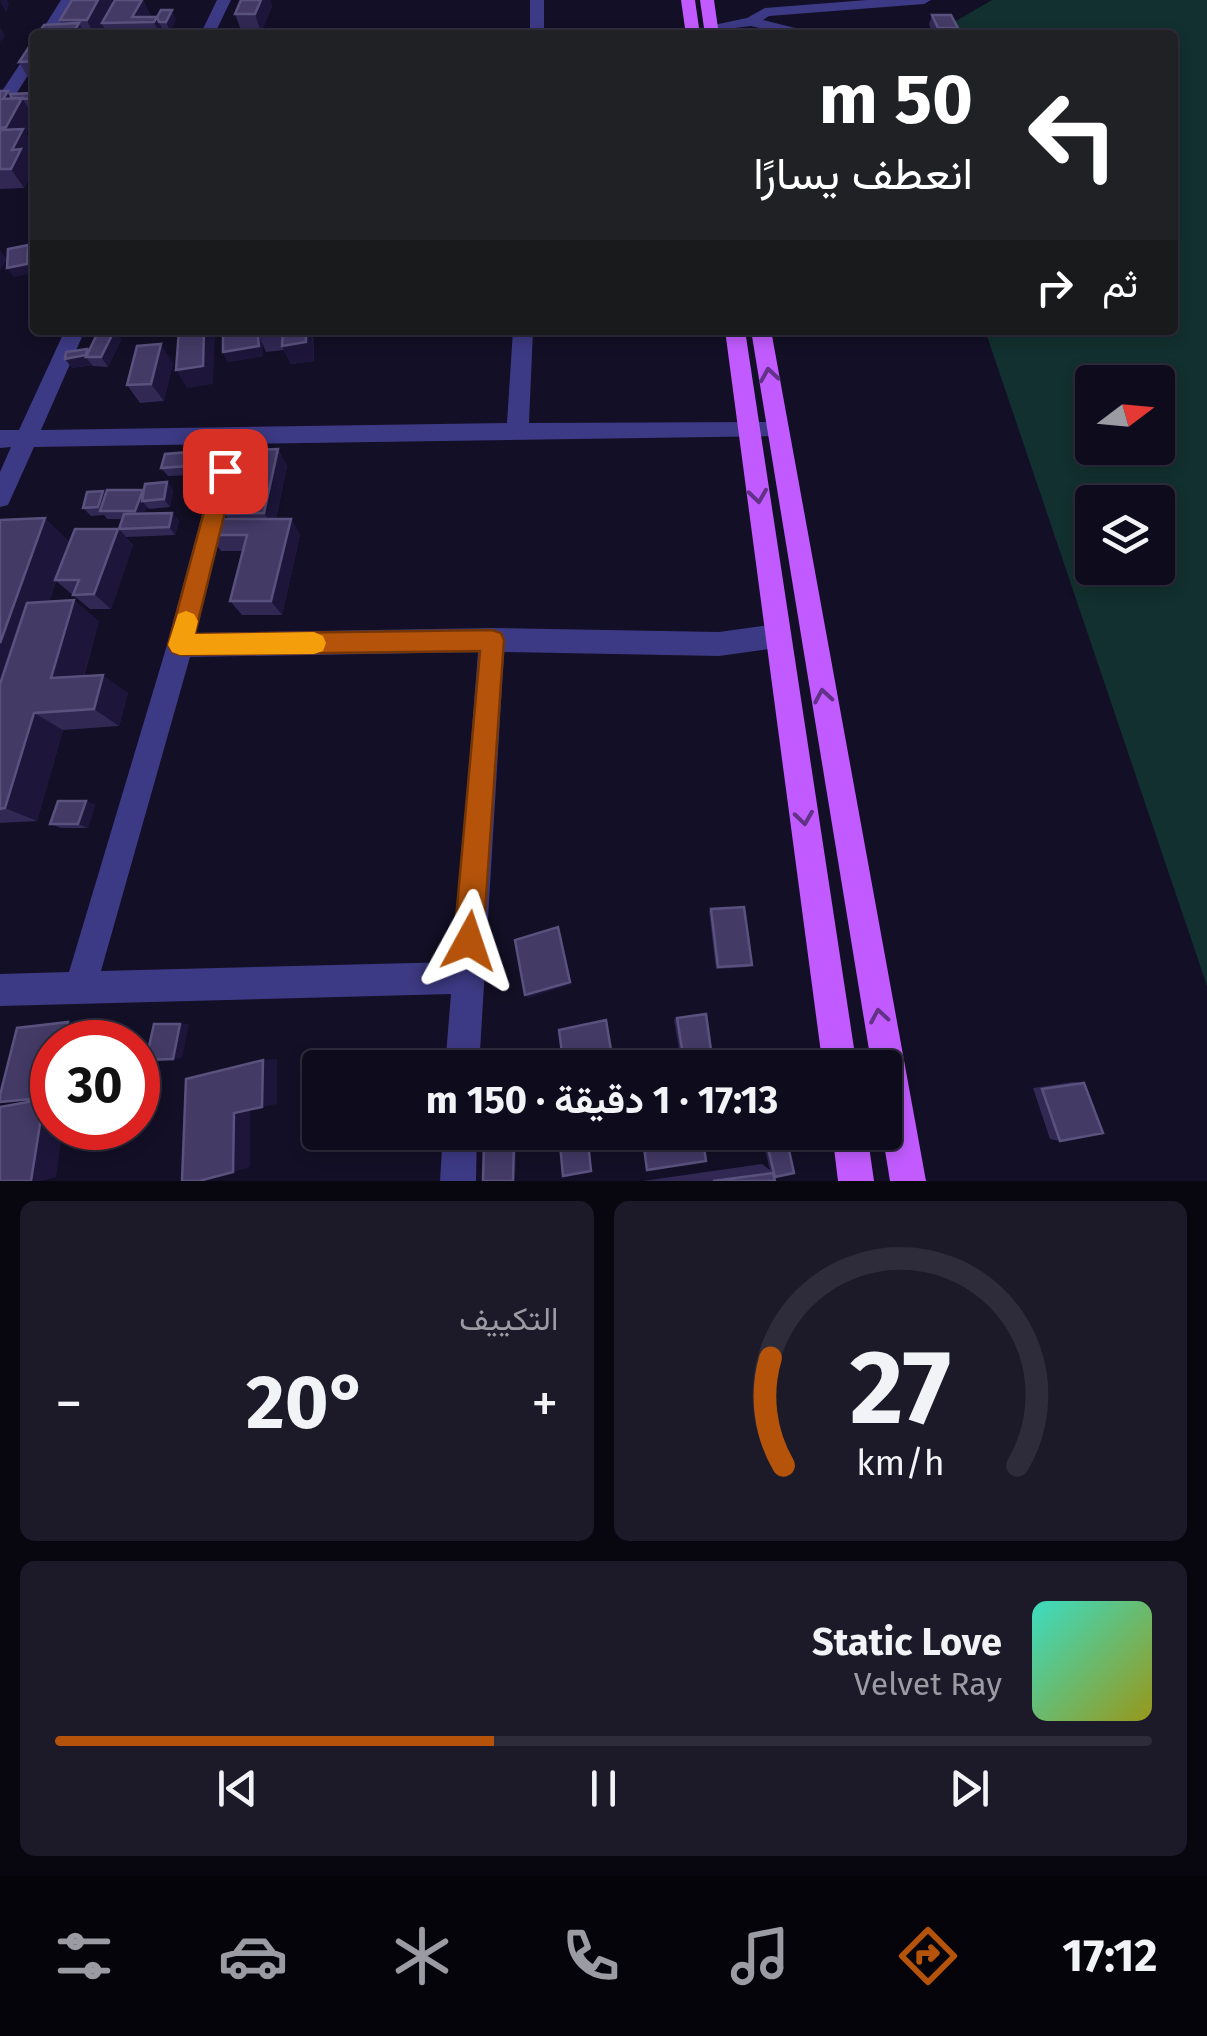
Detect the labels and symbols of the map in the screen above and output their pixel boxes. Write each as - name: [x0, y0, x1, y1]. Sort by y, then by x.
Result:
- north arrow: [1075, 365, 1175, 465]
- one-way arrow: [759, 367, 780, 384]
- pin: [183, 429, 268, 514]
- one-way arrow: [747, 488, 768, 504]
- one-way arrow: [813, 688, 834, 704]
- one-way arrow: [792, 809, 813, 826]
- position arrow: [417, 889, 521, 993]
- one-way arrow: [869, 1008, 890, 1024]
- speed limit sign: 30: [30, 1020, 160, 1150]

